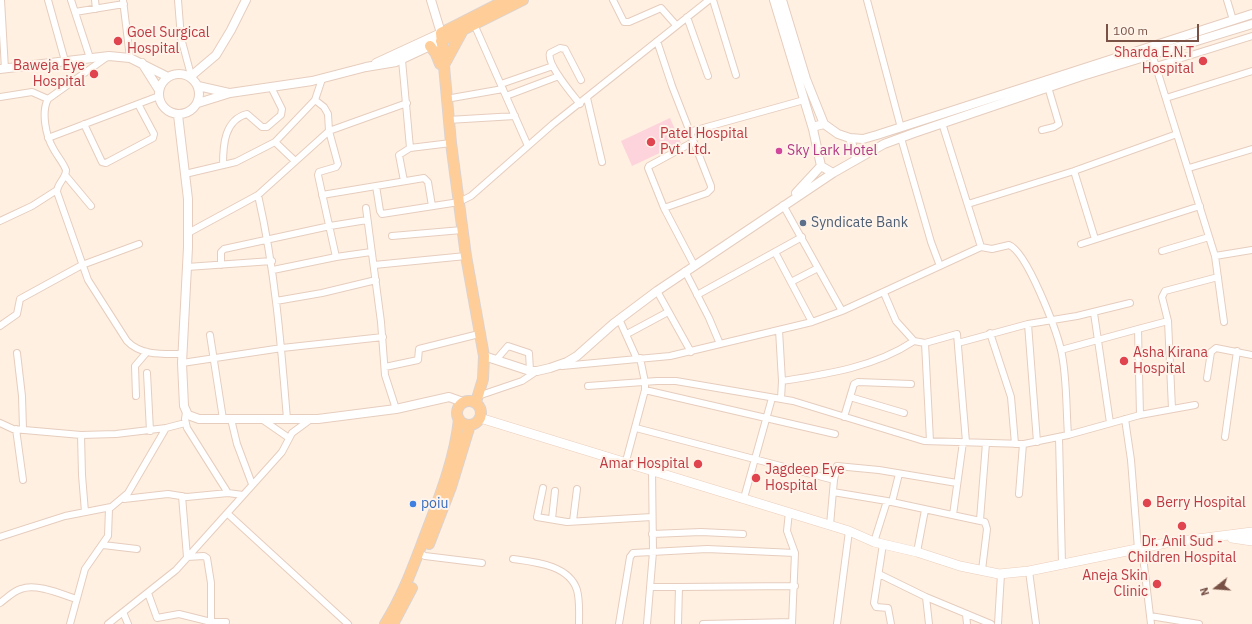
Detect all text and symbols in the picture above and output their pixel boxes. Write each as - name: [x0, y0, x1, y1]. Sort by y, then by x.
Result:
- scale bar: [1108, 16, 1201, 42]
- text: 100 m: [1113, 23, 1148, 38]
- place label: Goel Surgical Hospital: [127, 25, 209, 58]
- marker: Goel Surgical Hospital: [112, 35, 124, 47]
- place label: Sharda E.N.T Hospital: [1114, 45, 1194, 78]
- marker: Sharda E.N.T Hospital: [1197, 55, 1209, 67]
- place label: Baweja Eye Hospital: [13, 58, 85, 90]
- marker: Baweja Eye Hospital: [88, 68, 100, 80]
- place label: Patel Hospital Pvt. Ltd.: [660, 126, 748, 158]
- marker: Patel Hospital Pvt. Ltd.: [645, 136, 657, 148]
- place label: Sky Lark Hotel: [787, 143, 877, 159]
- marker: Sky Lark Hotel: [774, 146, 784, 156]
- place label: Syndicate Bank: [811, 215, 908, 231]
- marker: Syndicate Bank: [798, 218, 808, 228]
- place label: Asha Kirana Hospital: [1133, 345, 1208, 378]
- marker: Asha Kirana Hospital: [1118, 355, 1130, 367]
- place label: Amar Hospital: [600, 456, 689, 472]
- marker: Amar Hospital: [692, 458, 704, 470]
- place label: Jagdeep Eye Hospital: [765, 462, 845, 494]
- marker: Jagdeep Eye Hospital: [750, 472, 762, 484]
- place label: Berry Hospital: [1156, 495, 1246, 511]
- place label: poiu: [421, 496, 448, 512]
- marker: Berry Hospital: [1141, 497, 1153, 509]
- marker: poiu: [408, 499, 418, 509]
- marker: Dr. Anil Sud - Children Hospital: [1176, 520, 1188, 532]
- place label: Dr. Anil Sud - Children Hospital: [1128, 534, 1236, 566]
- place label: Aneja Skin Clinic: [1082, 568, 1148, 600]
- north arrow: [1196, 568, 1236, 608]
- marker: Aneja Skin Clinic: [1151, 578, 1163, 590]
- text: N: [1197, 586, 1212, 597]

